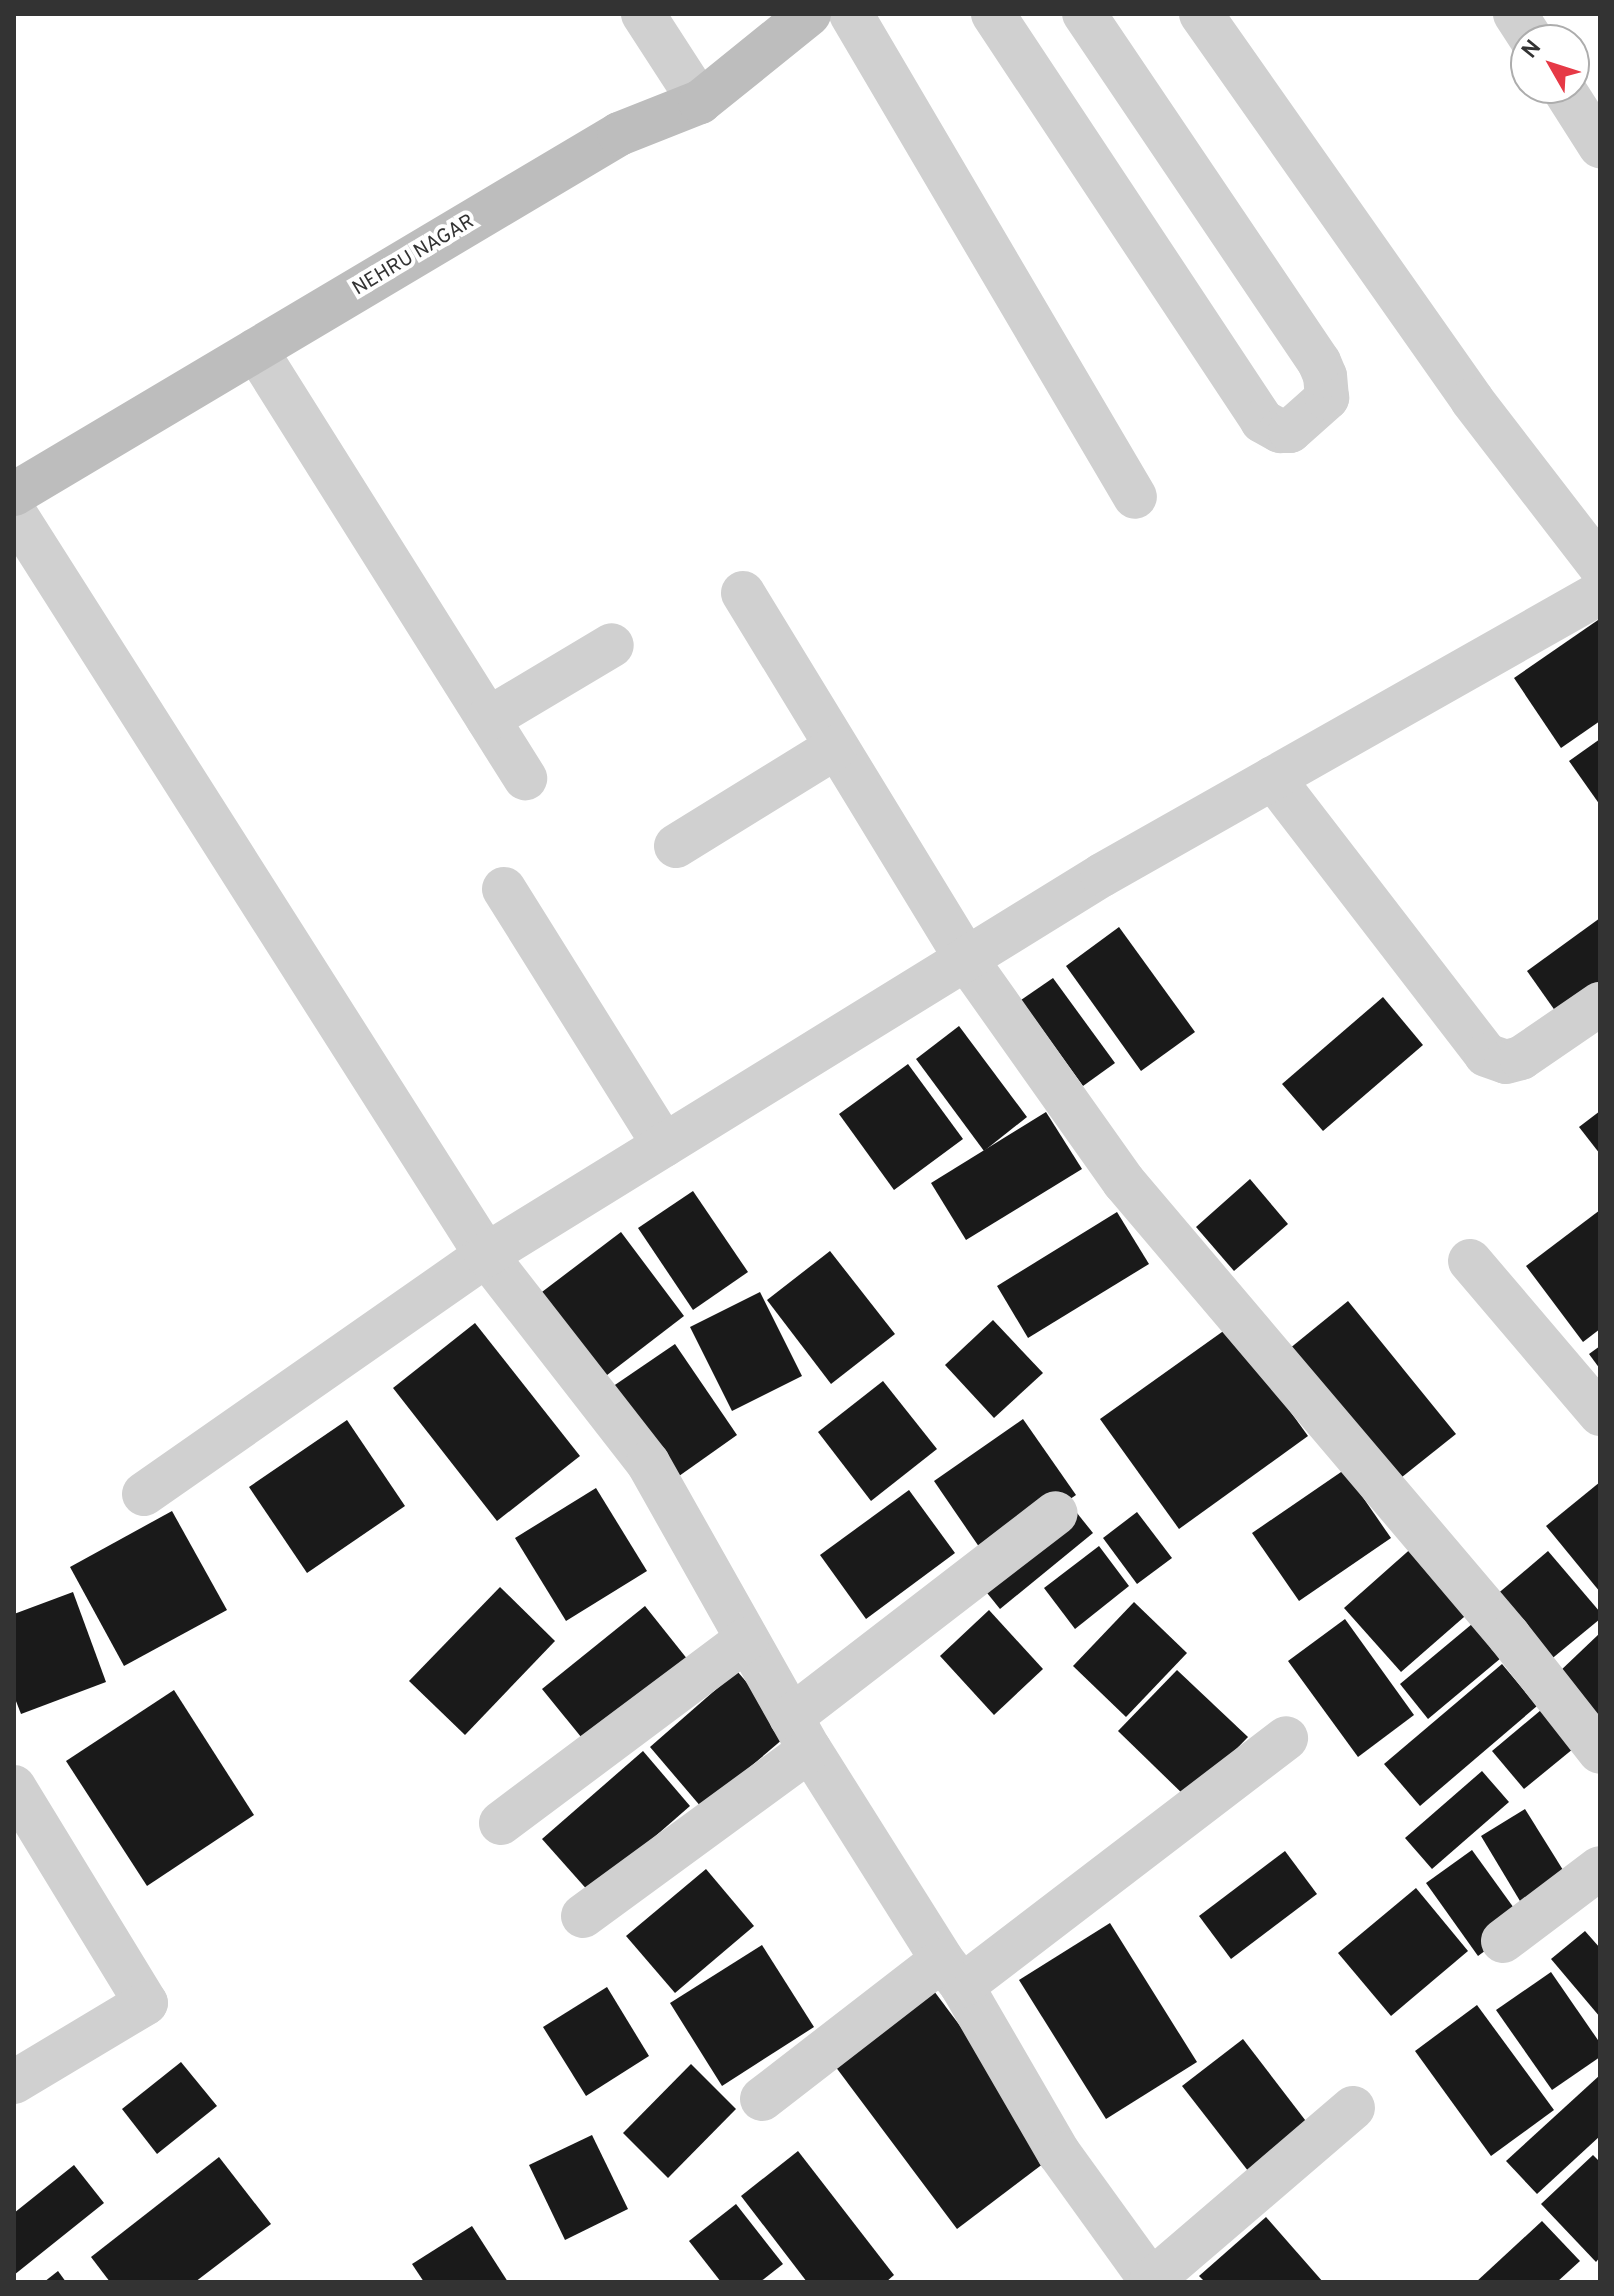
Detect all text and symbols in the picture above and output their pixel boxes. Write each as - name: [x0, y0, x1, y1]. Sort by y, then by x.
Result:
- north arrow: [1510, 24, 1590, 104]
- text: N: [1517, 35, 1548, 64]
- street label: NEHRU NAGAR: [349, 210, 479, 302]

